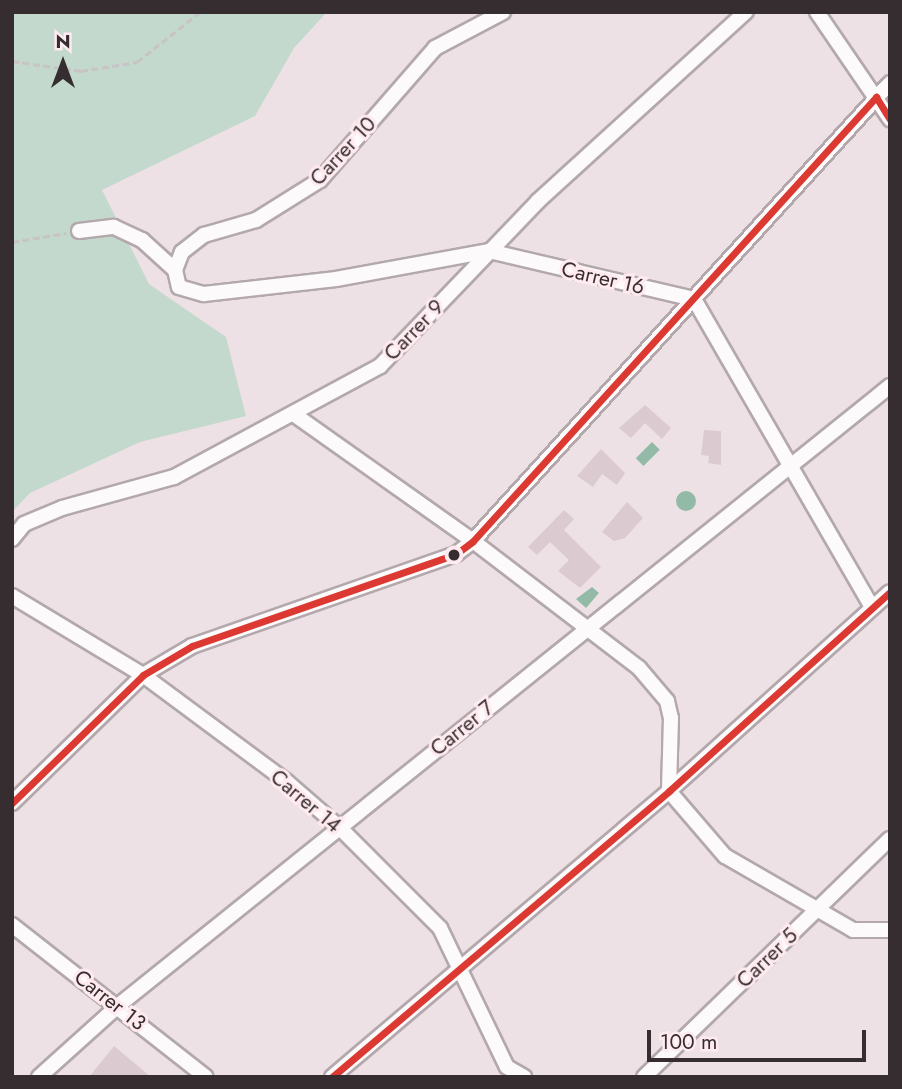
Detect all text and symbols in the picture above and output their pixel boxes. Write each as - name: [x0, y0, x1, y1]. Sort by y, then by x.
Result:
- north arrow: [28, 28, 98, 98]
- text: N: [55, 28, 71, 55]
- street label: Carrer 10: [305, 111, 381, 191]
- street label: Carrer 16: [559, 256, 647, 300]
- street label: Carrer 9: [379, 294, 449, 366]
- unlabelled marker: [447, 548, 461, 562]
- street label: Carrer 7: [425, 695, 499, 761]
- street label: Carrer 14: [266, 764, 346, 838]
- street label: Carrer 5: [731, 923, 803, 993]
- street label: Carrer 13: [69, 964, 151, 1036]
- scale bar: [650, 1016, 869, 1060]
- text: 100 m: [660, 1027, 717, 1057]

